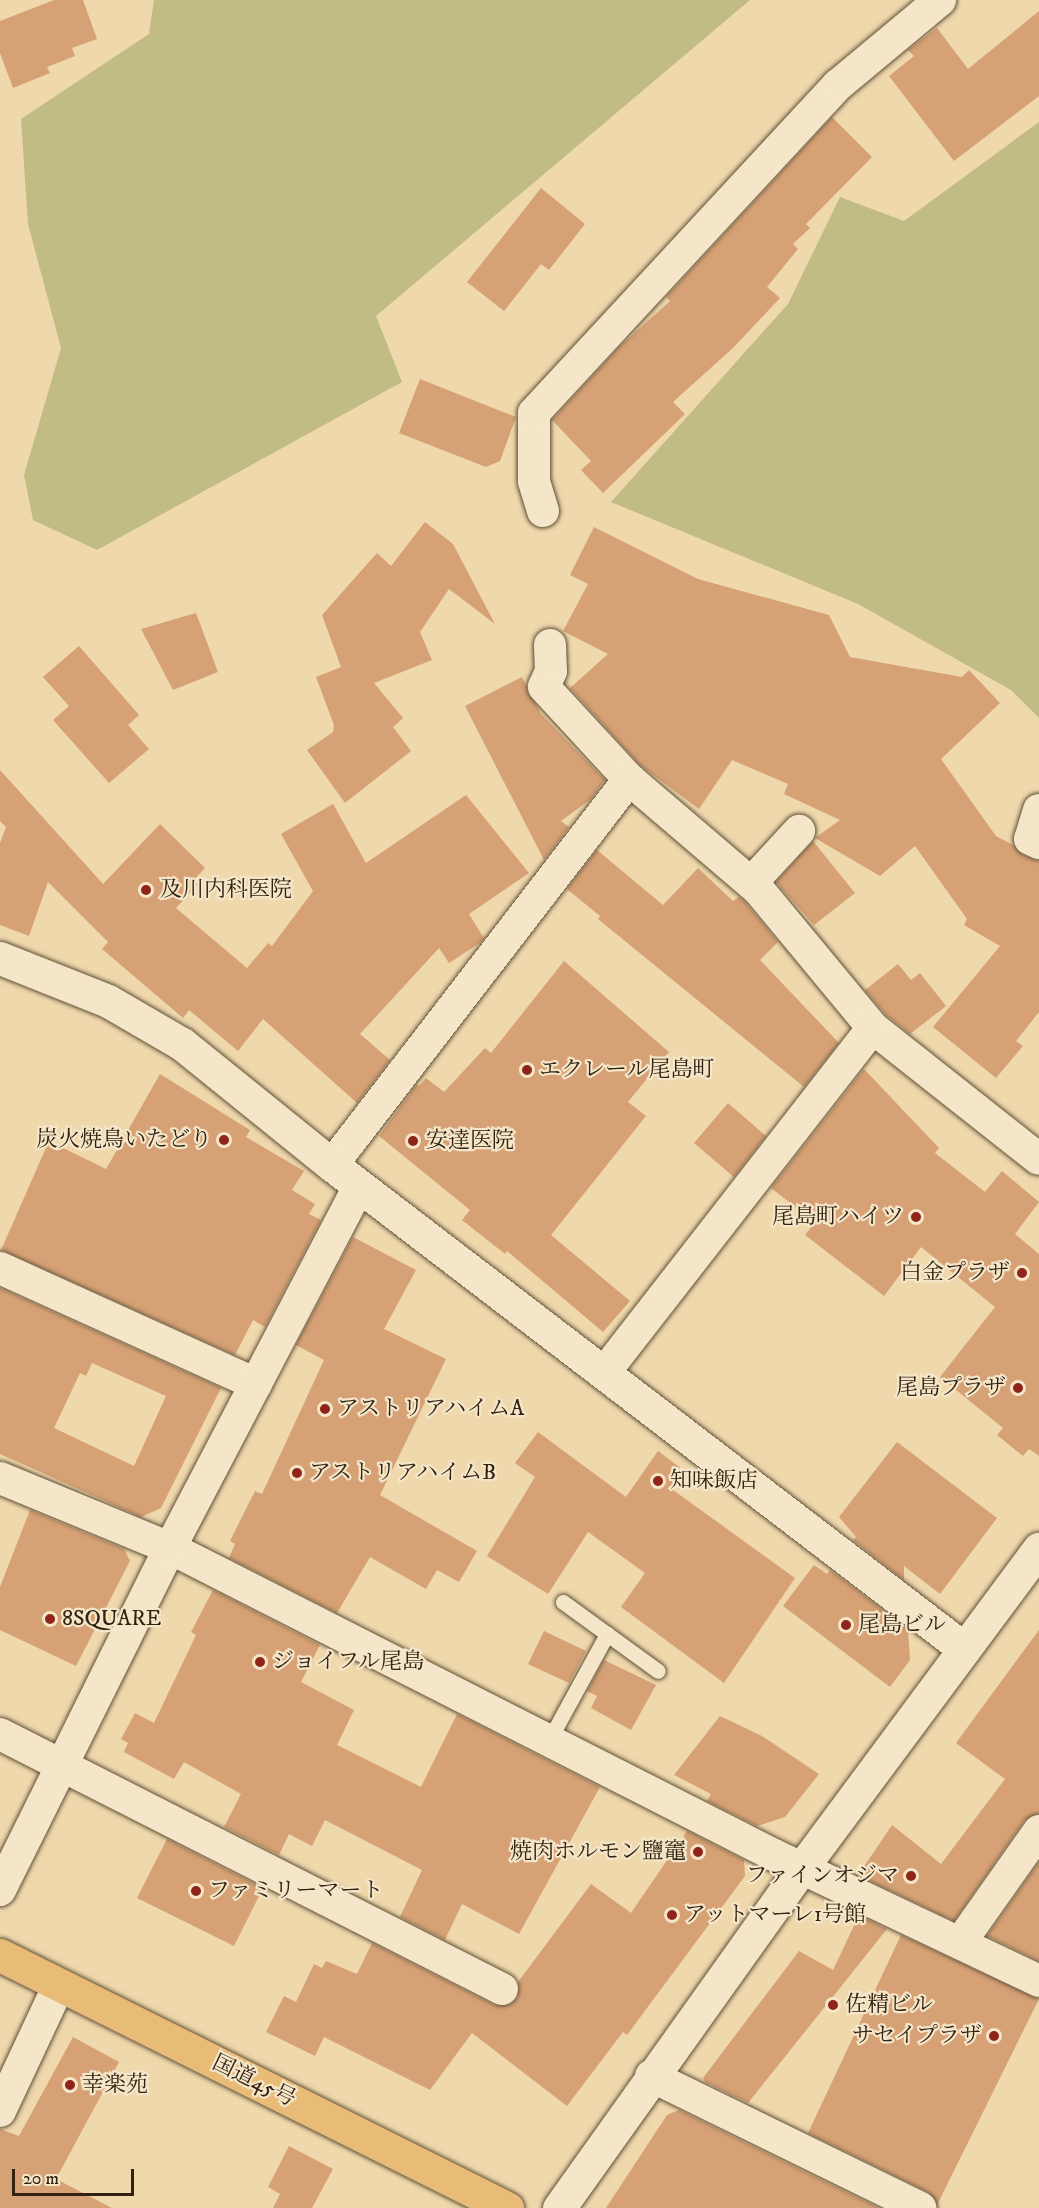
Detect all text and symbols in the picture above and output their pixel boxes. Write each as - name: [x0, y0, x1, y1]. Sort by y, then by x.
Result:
- place label: 及川内科医院: [160, 877, 292, 903]
- marker: 及川内科医院: [137, 881, 155, 899]
- place label: エクレール尾島町: [539, 1057, 715, 1083]
- marker: エクレール尾島町: [520, 1063, 534, 1077]
- place label: 炭火焼鳥いたどり: [36, 1127, 212, 1153]
- place label: 安達医院: [426, 1128, 514, 1154]
- marker: 安達医院: [404, 1132, 422, 1150]
- marker: 炭火焼鳥いたどり: [217, 1133, 231, 1147]
- place label: 尾島町ハイツ: [772, 1204, 904, 1230]
- marker: 尾島町ハイツ: [909, 1210, 923, 1224]
- place label: 白金プラザ: [900, 1260, 1010, 1286]
- marker: 白金プラザ: [1015, 1266, 1029, 1280]
- place label: 尾島プラザ: [896, 1375, 1006, 1401]
- marker: 尾島プラザ: [1011, 1381, 1025, 1395]
- place label: アストリアハイムA: [337, 1396, 527, 1422]
- marker: アストリアハイムA: [318, 1402, 332, 1416]
- place label: アストリアハイムB: [309, 1460, 499, 1486]
- marker: アストリアハイムB: [290, 1466, 304, 1480]
- place label: 知味飯店: [670, 1468, 758, 1494]
- marker: 知味飯店: [651, 1474, 665, 1488]
- place label: 8SQUARE: [62, 1606, 161, 1632]
- marker: 8SQUARE: [43, 1612, 57, 1626]
- place label: 尾島ビル: [858, 1612, 946, 1638]
- marker: 尾島ビル: [839, 1618, 853, 1632]
- place label: ジョイフル尾島: [272, 1649, 426, 1675]
- marker: ジョイフル尾島: [253, 1655, 267, 1669]
- place label: 焼肉ホルモン鹽竈: [510, 1839, 686, 1865]
- marker: 焼肉ホルモン鹽竈: [691, 1845, 705, 1859]
- place label: ファインオジマ: [745, 1863, 899, 1889]
- marker: ファインオジマ: [904, 1869, 918, 1883]
- place label: ファミリーマート: [208, 1878, 384, 1904]
- marker: ファミリーマート: [189, 1884, 203, 1898]
- place label: アットマーレ1号館: [684, 1902, 868, 1928]
- marker: アットマーレ1号館: [665, 1908, 679, 1922]
- place label: 佐精ビル: [845, 1992, 933, 2018]
- marker: 佐精ビル: [826, 1998, 840, 2012]
- place label: サセイプラザ: [850, 2023, 982, 2049]
- marker: サセイプラザ: [987, 2029, 1001, 2043]
- street label: 国道45号: [208, 2050, 300, 2112]
- place label: 幸楽苑: [82, 2072, 148, 2098]
- marker: 幸楽苑: [63, 2078, 77, 2092]
- scale bar: [15, 2157, 136, 2195]
- text: 20 m: [23, 2168, 59, 2190]

